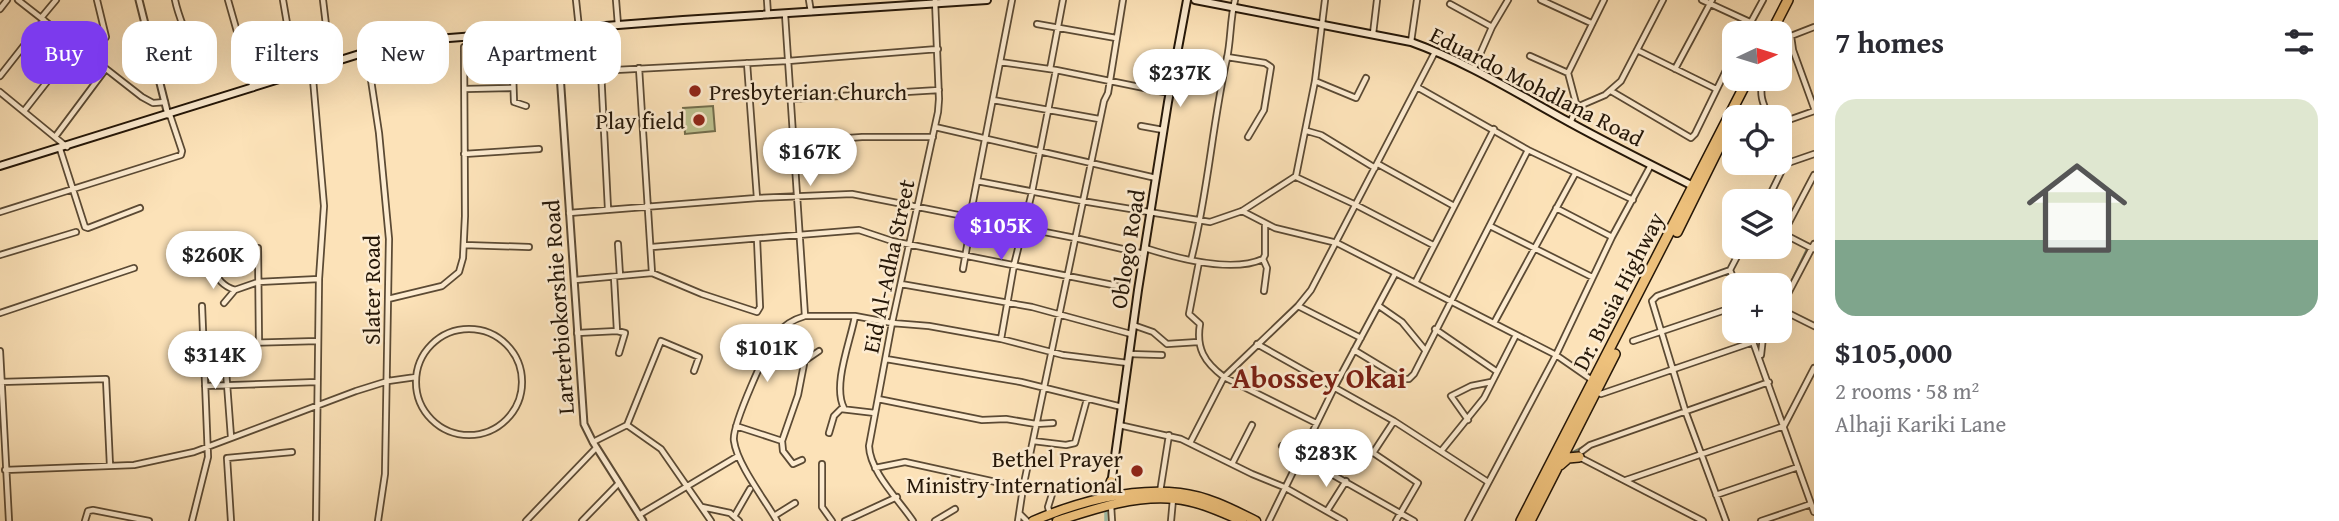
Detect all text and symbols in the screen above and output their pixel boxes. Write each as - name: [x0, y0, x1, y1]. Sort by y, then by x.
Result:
- street label: Eduardo Mohdlana Road: [1425, 18, 1650, 155]
- text: 7 homes: [1835, 20, 1944, 64]
- chip: Buy: [21, 21, 108, 84]
- chip: Rent: [122, 21, 217, 84]
- chip: Filters: [231, 21, 343, 84]
- chip: New: [357, 21, 449, 84]
- chip: Apartment: [463, 21, 621, 84]
- north arrow: [1722, 21, 1792, 91]
- map controls: [1722, 21, 1792, 343]
- icon: filters: [2280, 23, 2318, 61]
- pin: $237K: [1131, 50, 1229, 109]
- text: $237K: [1149, 55, 1211, 88]
- place label: Presbyterian Church: [709, 75, 907, 108]
- marker: Presbyterian Church: [687, 83, 703, 99]
- place label: Play field: [595, 104, 686, 137]
- button: locate: [1722, 105, 1792, 175]
- marker: Play field: [691, 112, 707, 128]
- pin: $167K: [761, 128, 859, 188]
- text: $167K: [779, 134, 841, 167]
- icon: home: [2014, 145, 2140, 271]
- street label: Eid Al-Adha Street: [853, 176, 923, 356]
- street label: Oblogo Road: [1101, 186, 1153, 311]
- button: layers: [1722, 189, 1792, 259]
- street label: Larterbiokorshie Road: [534, 198, 582, 415]
- pin: $105K: [952, 202, 1050, 262]
- street label: Dr. Busia Highway: [1564, 206, 1672, 376]
- text: $105K: [970, 208, 1032, 241]
- pin: $260K: [164, 232, 262, 291]
- street label: Slater Road: [355, 234, 388, 345]
- text: $260K: [182, 237, 244, 270]
- button: +: [1722, 273, 1792, 343]
- pin: $101K: [718, 324, 816, 384]
- text: $101K: [736, 330, 798, 363]
- text: $105,000: [1835, 330, 1952, 374]
- pin: $314K: [166, 332, 264, 391]
- text: $314K: [184, 337, 246, 370]
- district label: Abossey Okai: [1232, 355, 1406, 399]
- text: 2 rooms · 58 m²: [1835, 374, 1979, 407]
- text: Alhaji Kariki Lane: [1835, 407, 2006, 440]
- pin: $283K: [1277, 430, 1375, 489]
- text: $283K: [1295, 435, 1357, 468]
- place label: Bethel Prayer Ministry International: [906, 442, 1124, 501]
- marker: Bethel Prayer Ministry International: [1129, 463, 1145, 479]

